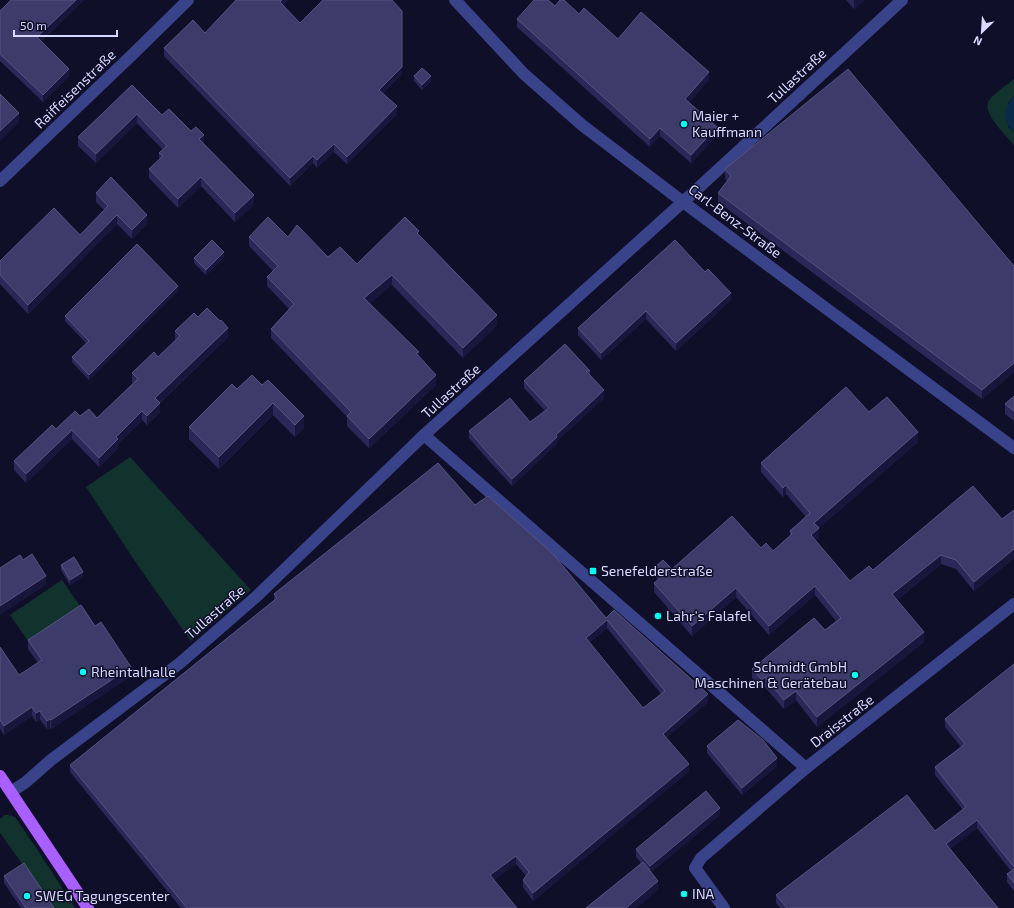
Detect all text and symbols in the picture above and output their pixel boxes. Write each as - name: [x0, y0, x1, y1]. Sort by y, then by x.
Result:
- scale bar: [14, 12, 117, 38]
- north arrow: [962, 12, 1002, 52]
- text: 50 m: [20, 18, 47, 32]
- text: N: [971, 34, 984, 49]
- street label: Tullastraße: [764, 44, 829, 107]
- street label: Raiffeisenstraße: [31, 46, 119, 132]
- place label: Maier + Kauffmann: [692, 107, 762, 140]
- marker: Maier + Kauffmann: [679, 119, 689, 129]
- street label: Carl-Benz-Straße: [685, 180, 785, 261]
- street label: Tullastraße: [418, 360, 484, 422]
- place label: Senefelderstraße: [601, 562, 713, 579]
- marker: Senefelderstraße: [588, 566, 598, 576]
- street label: Tullastraße: [181, 581, 248, 642]
- place label: Lahr's Falafel: [666, 607, 752, 624]
- marker: Lahr's Falafel: [653, 611, 663, 621]
- place label: Schmidt GmbH Maschinen & Gerätebau: [695, 658, 847, 691]
- place label: Rheintalhalle: [91, 663, 176, 680]
- marker: Rheintalhalle: [78, 667, 88, 677]
- marker: Schmidt GmbH Maschinen & Gerätebau: [850, 670, 860, 680]
- street label: Draisstraße: [807, 691, 877, 751]
- place label: INA: [692, 885, 715, 902]
- place label: SWEG Tagungscenter: [35, 887, 170, 904]
- marker: INA: [679, 889, 689, 899]
- marker: SWEG Tagungscenter: [22, 891, 32, 901]

